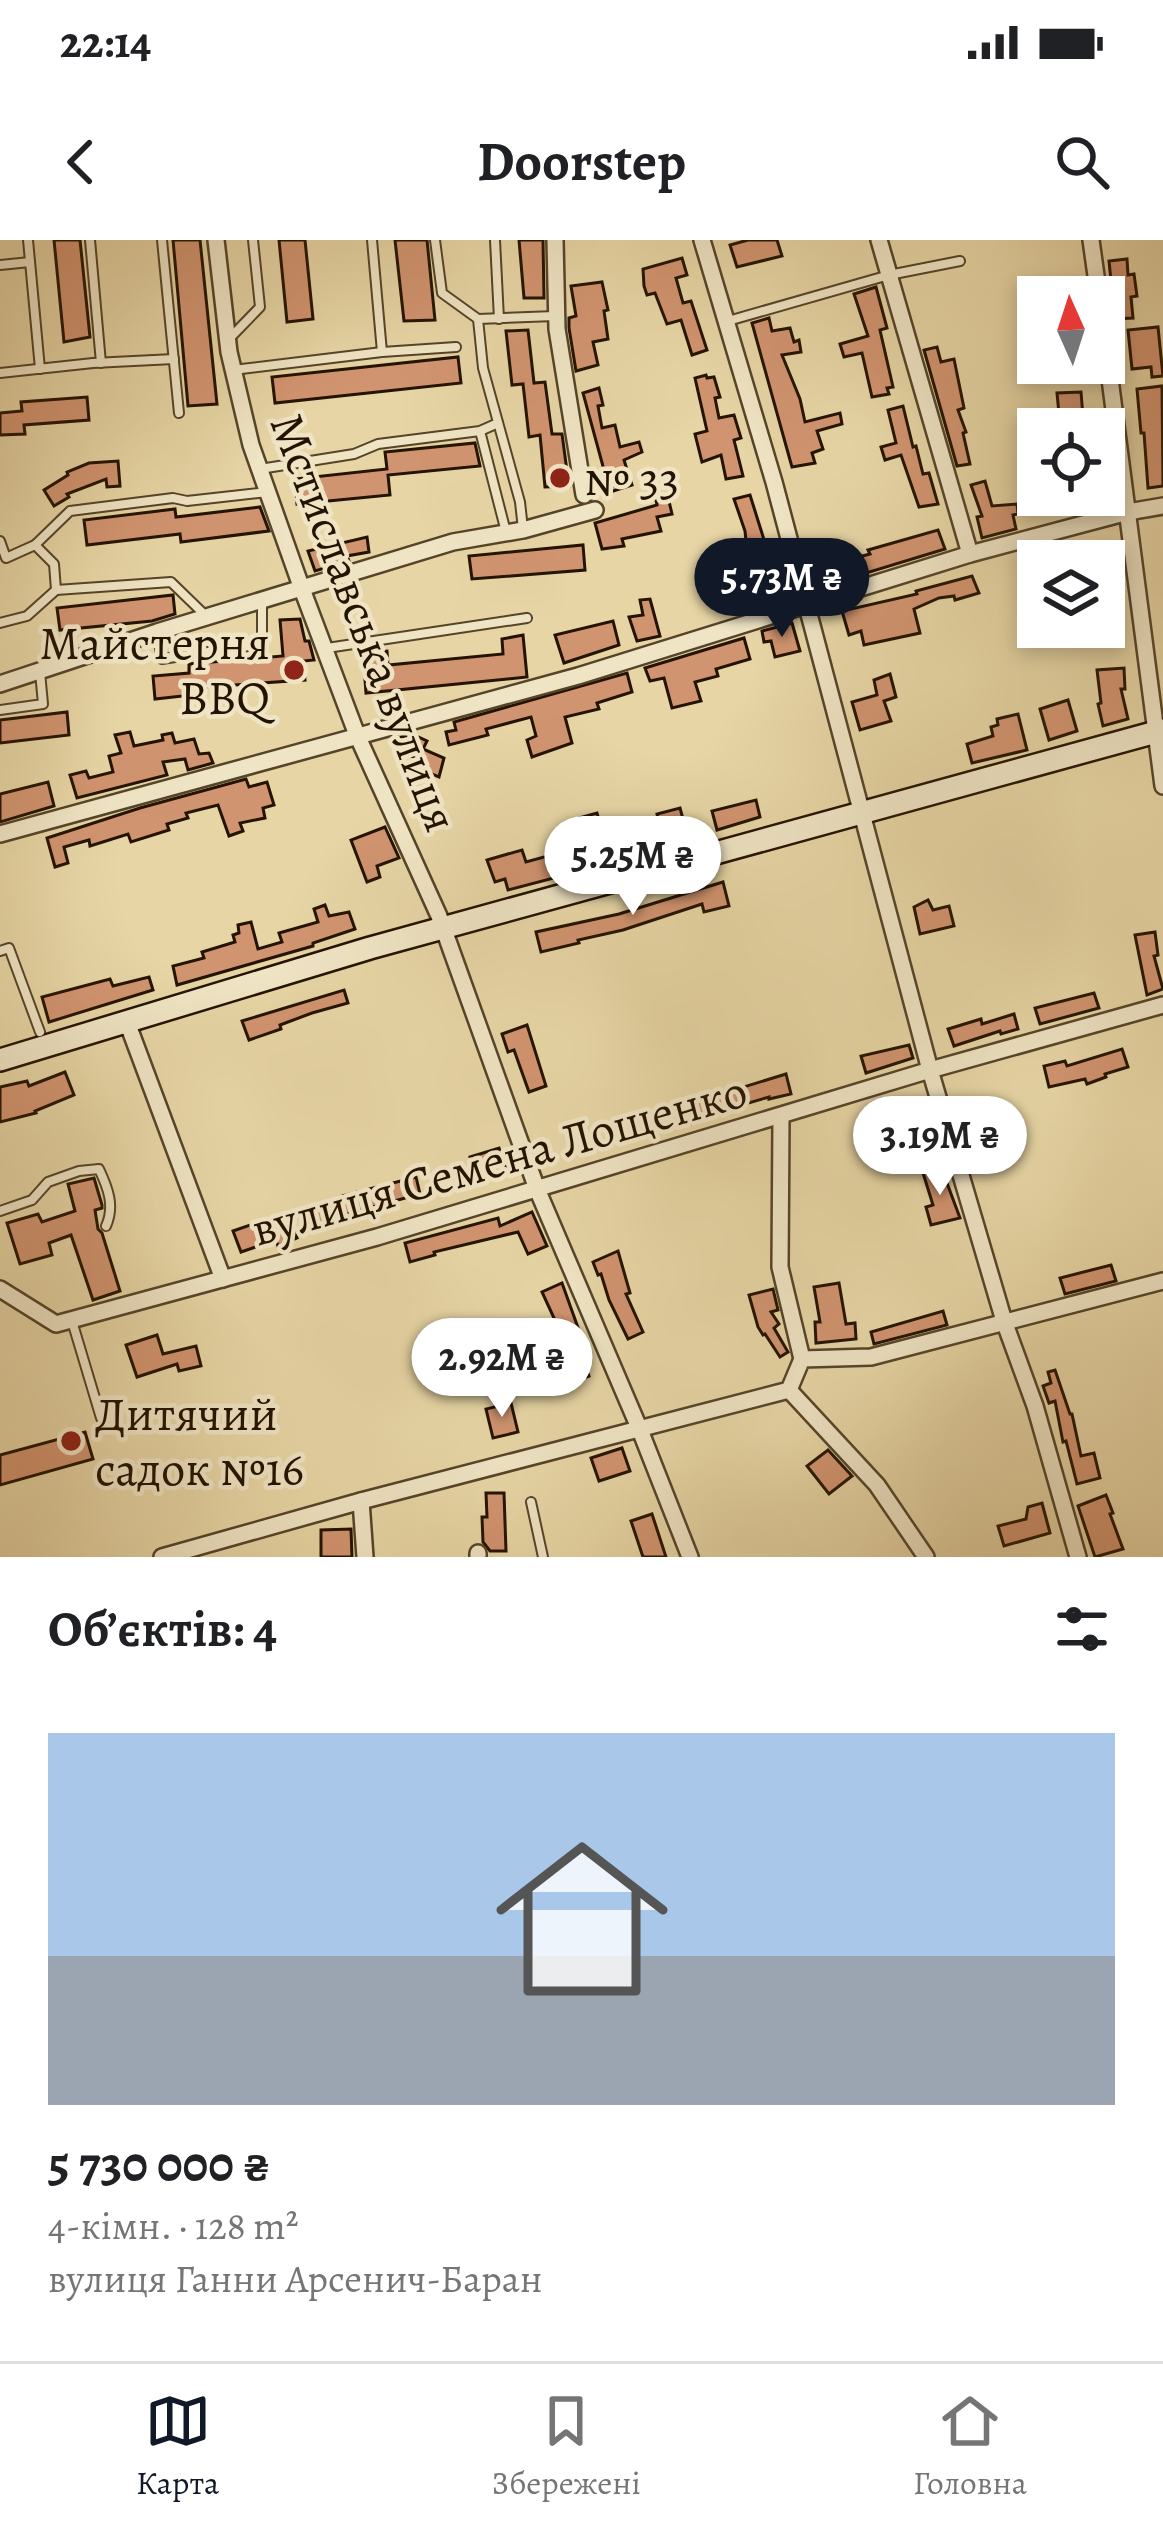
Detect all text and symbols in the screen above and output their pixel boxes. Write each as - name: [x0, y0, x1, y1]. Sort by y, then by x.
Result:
- text: 22:14: [60, 11, 151, 73]
- text: Doorstep: [477, 125, 686, 199]
- icon: back: [48, 129, 114, 195]
- icon: search: [1049, 129, 1115, 195]
- north arrow: [1017, 276, 1125, 384]
- map controls: [1017, 276, 1125, 648]
- street label: Мстиславська вулиця: [254, 404, 474, 841]
- button: locate: [1017, 408, 1125, 516]
- place label: № 33: [584, 446, 679, 512]
- marker: № 33: [547, 465, 573, 491]
- pin: 5.73M ₴: [671, 538, 893, 640]
- button: layers: [1017, 540, 1125, 648]
- text: 5.73M ₴: [721, 550, 843, 603]
- place label: Майстерня BBQ: [39, 610, 276, 731]
- marker: Майстерня BBQ: [281, 657, 307, 683]
- pin: 5.25M ₴: [522, 816, 744, 918]
- text: 5.25M ₴: [571, 828, 695, 881]
- street label: вулиця Семена Лощенко: [244, 1058, 755, 1262]
- pin: 3.19M ₴: [829, 1096, 1051, 1198]
- text: 3.19M ₴: [880, 1108, 1000, 1161]
- pin: 2.92M ₴: [391, 1318, 613, 1420]
- text: 2.92M ₴: [438, 1330, 566, 1383]
- place label: Дитячий садок №16: [95, 1381, 304, 1502]
- marker: Дитячий садок №16: [58, 1428, 84, 1454]
- text: Об’єктів: 4: [48, 1594, 277, 1664]
- icon: filters: [1049, 1596, 1115, 1662]
- icon: home: [474, 1811, 690, 2027]
- text: 5 730 000 ₴: [48, 2129, 270, 2199]
- text: 4-кімн. · 128 m²: [48, 2199, 299, 2252]
- text: вулиця Ганни Арсенич-Баран: [48, 2252, 542, 2305]
- tab: Карта: [136, 2388, 219, 2505]
- tab: Збережені: [492, 2388, 641, 2505]
- tab: Головна: [913, 2388, 1027, 2505]

